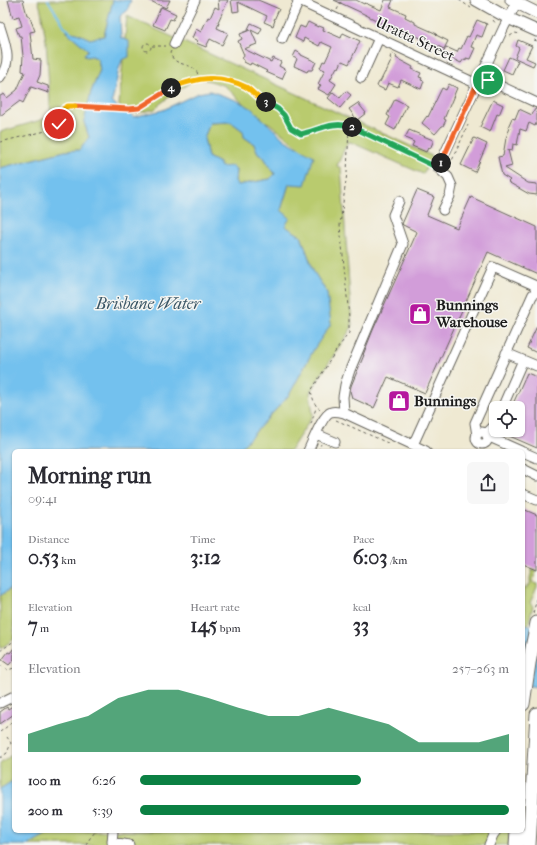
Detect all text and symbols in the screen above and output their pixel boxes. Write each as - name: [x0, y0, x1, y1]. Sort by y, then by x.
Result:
- street label: Uratta Street: [372, 13, 458, 65]
- pin: [471, 63, 505, 97]
- icon: arrive: [477, 69, 499, 91]
- pin: 4: [161, 78, 181, 98]
- text: 4: [168, 81, 174, 94]
- pin: 3: [256, 92, 276, 112]
- text: 3: [264, 95, 268, 108]
- pin: [42, 107, 76, 141]
- icon: check: [48, 113, 70, 135]
- pin: 2: [342, 117, 362, 137]
- text: 2: [349, 120, 355, 133]
- pin: 1: [431, 153, 451, 173]
- text: 1: [439, 156, 443, 169]
- water label: Brisbane Water: [95, 294, 202, 313]
- place label: Bunnings Warehouse: [435, 296, 508, 331]
- shop icon: Bunnings Warehouse: [407, 301, 433, 327]
- shop icon: Bunnings: [386, 388, 412, 414]
- place label: Bunnings: [414, 392, 477, 410]
- map controls: [489, 401, 525, 437]
- button: locate: [489, 401, 525, 437]
- button: share: [467, 462, 509, 504]
- text: Morning run: [28, 463, 151, 489]
- text: 09:41: [28, 491, 57, 506]
- text: Distance: [28, 533, 69, 546]
- text: Time: [190, 533, 215, 546]
- text: Pace: [353, 533, 375, 546]
- text: 0.53: [28, 546, 59, 569]
- text: 3:12: [190, 546, 221, 569]
- text: 6:03: [353, 546, 388, 569]
- text: km: [59, 554, 76, 567]
- text: /km: [388, 554, 407, 567]
- text: Elevation: [28, 601, 72, 614]
- text: Heart rate: [190, 601, 240, 614]
- text: kcal: [353, 601, 371, 614]
- text: 7: [28, 614, 38, 637]
- text: 145: [190, 614, 217, 637]
- text: 33: [353, 614, 369, 637]
- text: m: [38, 622, 49, 635]
- text: bpm: [217, 622, 241, 635]
- text: Elevation: [28, 661, 81, 676]
- text: 257–263 m: [452, 661, 509, 676]
- text: 100 m: [28, 773, 61, 788]
- text: 6:26: [92, 773, 116, 788]
- text: 200 m: [28, 803, 63, 818]
- text: 5:39: [92, 803, 113, 818]

